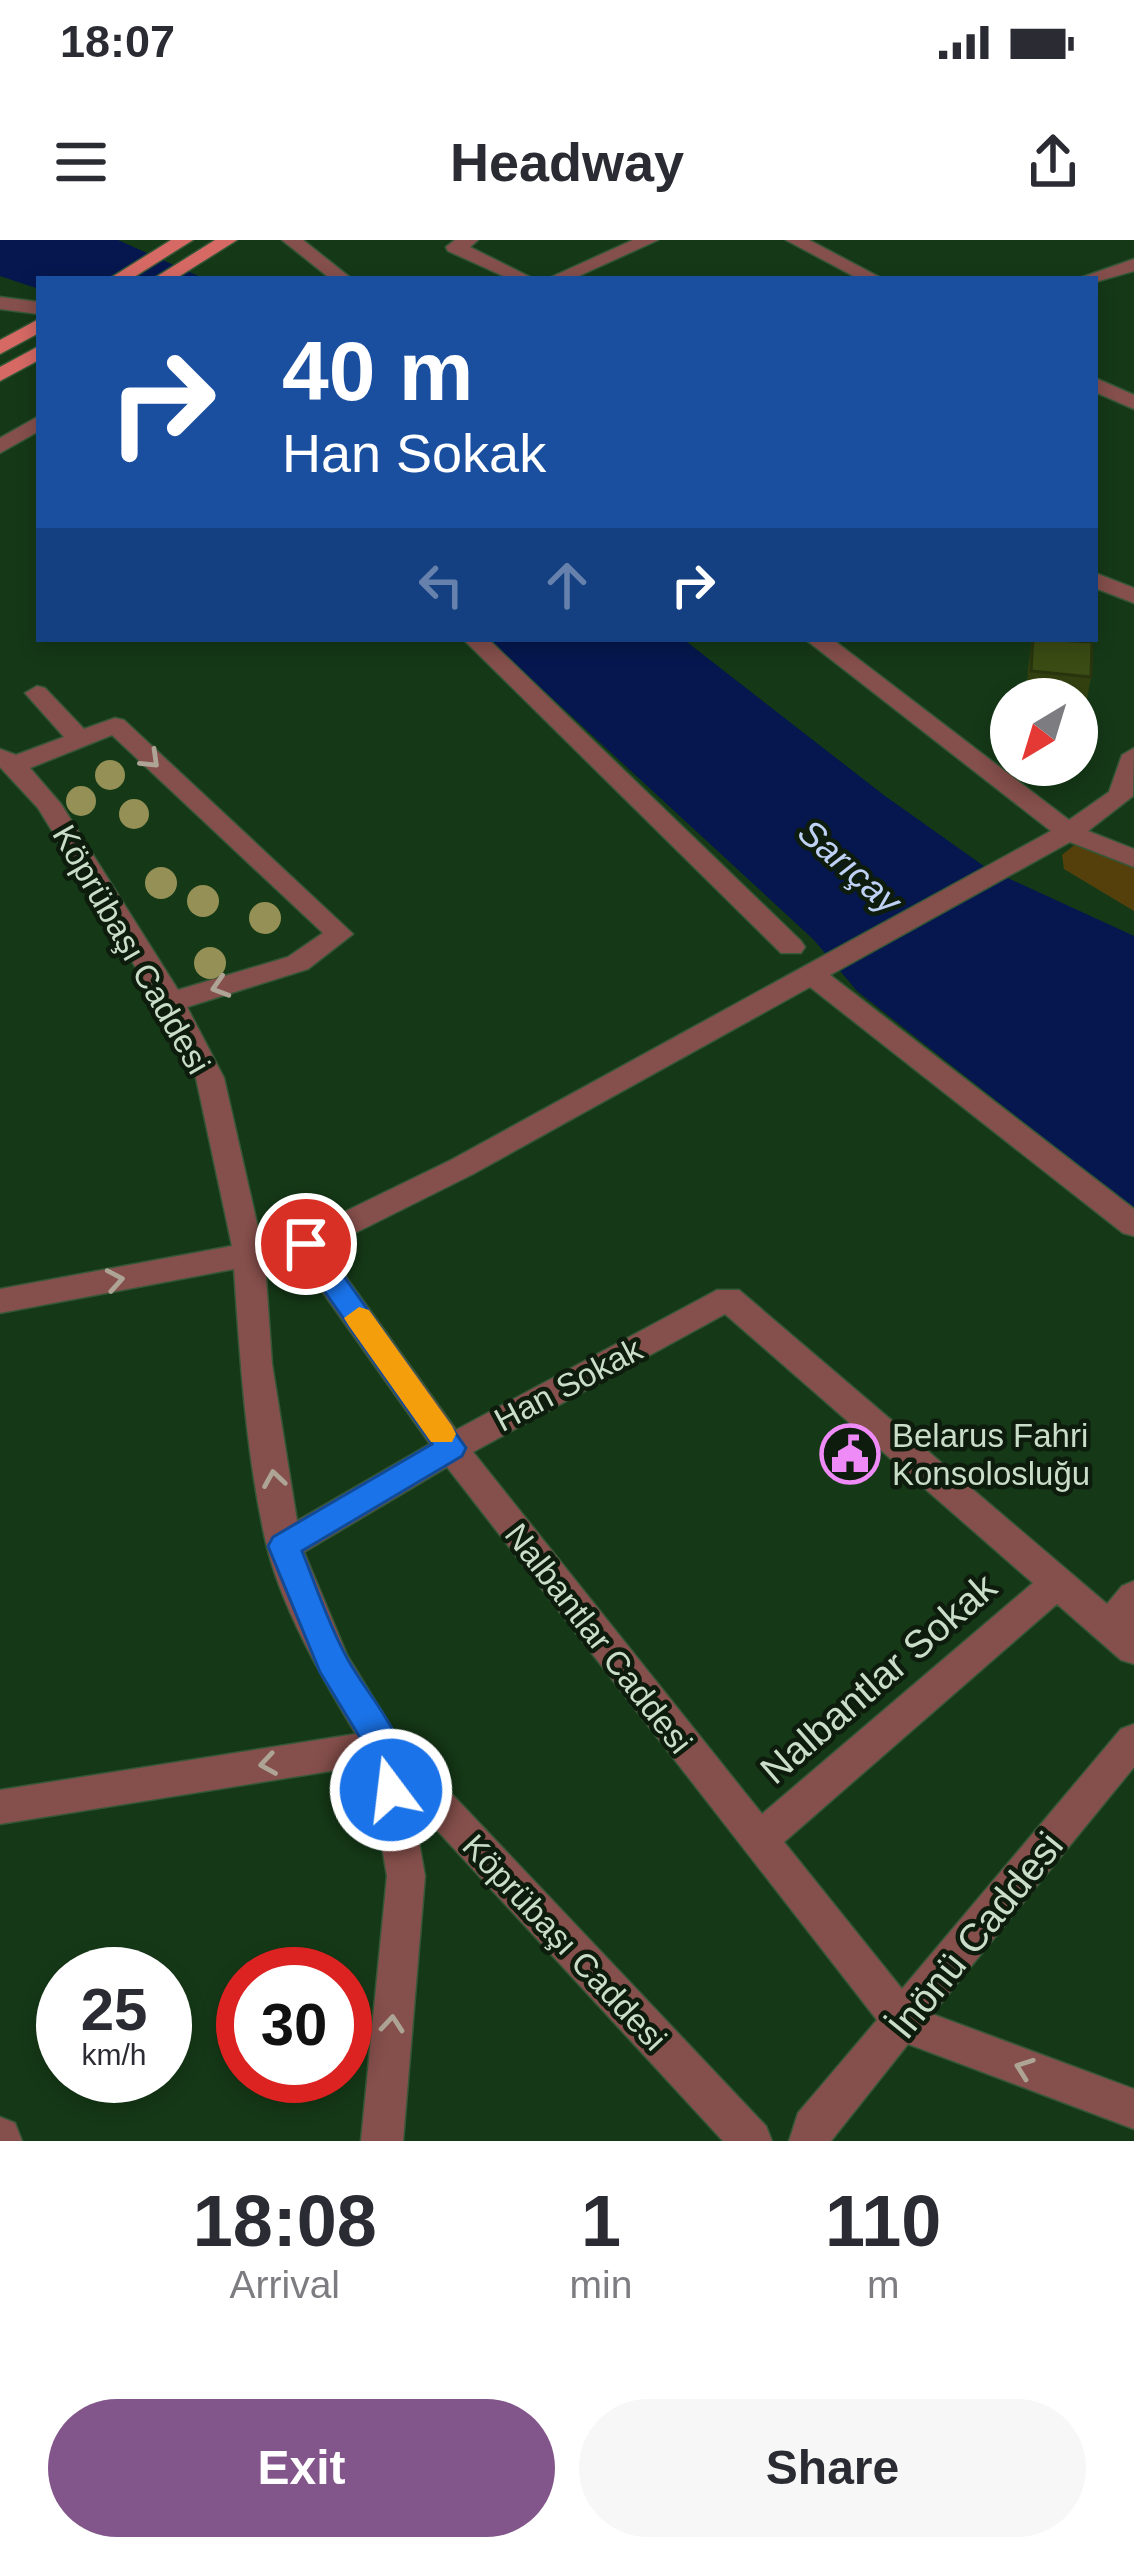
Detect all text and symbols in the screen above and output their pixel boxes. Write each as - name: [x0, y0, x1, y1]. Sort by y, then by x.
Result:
- text: 18:07: [60, 16, 175, 67]
- icon: menu: [48, 129, 114, 195]
- icon: share: [1020, 129, 1086, 195]
- text: Headway: [450, 132, 684, 192]
- icon: right: [84, 324, 240, 480]
- text: 40 m: [282, 324, 473, 418]
- text: Han Sokak: [282, 423, 546, 483]
- icon: left: [408, 552, 474, 618]
- icon: ahead: [534, 552, 600, 618]
- icon: right: [660, 552, 726, 618]
- north arrow: [990, 678, 1098, 786]
- map controls: [990, 678, 1098, 786]
- one-way arrow: [137, 746, 159, 768]
- water label: Sarıçay: [790, 811, 911, 923]
- street label: Köprübaşı Caddesi: [45, 818, 218, 1080]
- one-way arrow: [210, 973, 231, 998]
- pin: [255, 1193, 357, 1295]
- icon: arrive: [273, 1211, 339, 1277]
- one-way arrow: [105, 1268, 125, 1294]
- street label: Han Sokak: [488, 1330, 649, 1439]
- place label: Belarus Fahri Konsolosluğu: [892, 1417, 1090, 1492]
- public building icon: Belarus Fahri Konsolosluğu: [819, 1423, 881, 1485]
- one-way arrow: [262, 1470, 288, 1489]
- street label: Nalbantlar Caddesi: [498, 1516, 700, 1760]
- street label: Nalbantlar Sokak: [752, 1564, 1005, 1792]
- position arrow: [328, 1727, 454, 1853]
- one-way arrow: [258, 1750, 278, 1776]
- street label: İnönü Caddesi: [880, 1824, 1071, 2047]
- street label: Köprübaşı Caddesi: [455, 1827, 674, 2058]
- speed limit sign: 30: [216, 1947, 372, 2103]
- text: 25: [81, 1976, 147, 2043]
- one-way arrow: [379, 2015, 404, 2034]
- text: km/h: [81, 2038, 147, 2071]
- one-way arrow: [1015, 2058, 1036, 2082]
- text: 18:08: [193, 2181, 377, 2261]
- text: 1: [581, 2181, 621, 2261]
- text: 110: [825, 2181, 941, 2261]
- text: Arrival: [230, 2263, 340, 2306]
- text: min: [570, 2263, 632, 2306]
- text: m: [867, 2263, 899, 2306]
- button: Exit: [48, 2399, 555, 2537]
- button: Share: [579, 2399, 1086, 2537]

